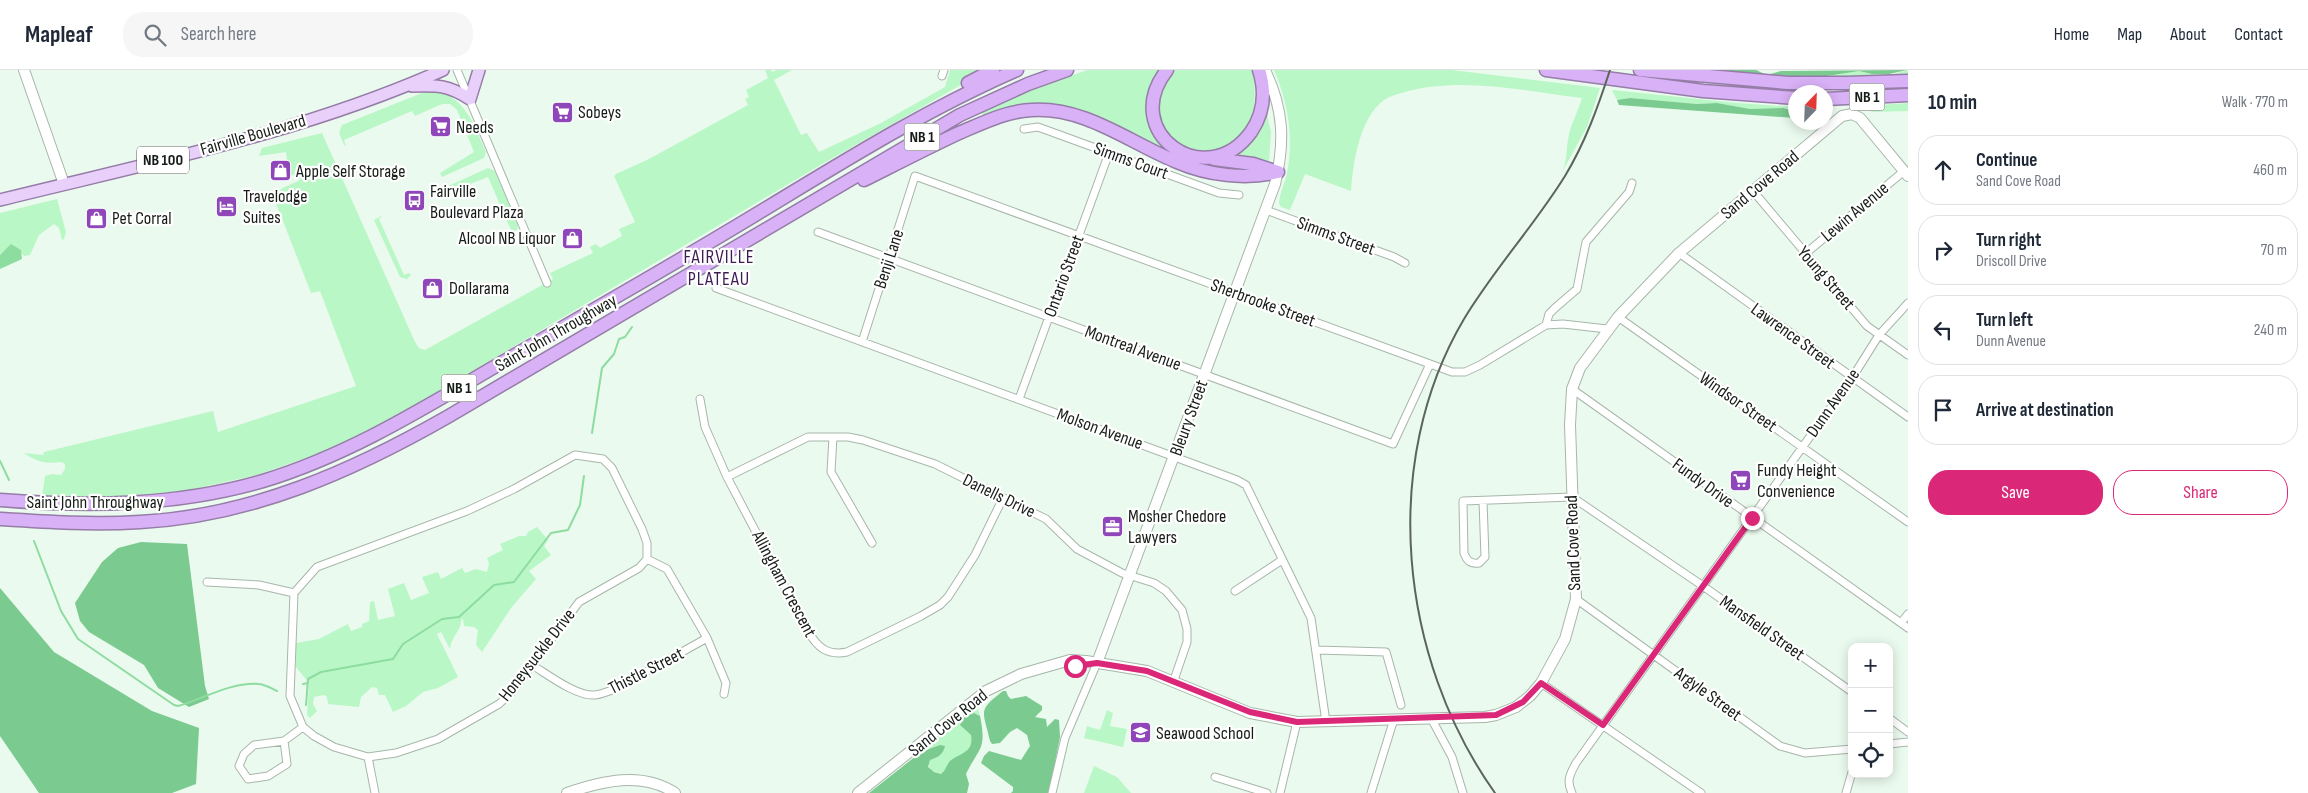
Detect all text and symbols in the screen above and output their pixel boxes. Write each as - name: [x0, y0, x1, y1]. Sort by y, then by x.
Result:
- search box: [123, 12, 473, 57]
- text: Mapleaf: [25, 20, 93, 49]
- icon: search: [141, 21, 169, 49]
- text: Search here: [181, 23, 256, 46]
- text: Home: [2054, 24, 2089, 45]
- text: Map: [2117, 24, 2142, 45]
- text: About: [2170, 24, 2206, 45]
- text: Contact: [2234, 24, 2283, 45]
- road number: NB 1: [1850, 84, 1884, 111]
- north arrow: [1788, 85, 1833, 130]
- text: 10 min: [1928, 90, 1977, 115]
- text: Walk · 770 m: [2222, 93, 2288, 112]
- supermarket icon: Sobeys: [550, 100, 574, 124]
- place label: Sobeys: [578, 102, 621, 123]
- street label: Fairville Boulevard: [198, 110, 308, 160]
- supermarket icon: Needs: [428, 115, 452, 139]
- place label: Needs: [456, 117, 494, 138]
- road number: NB 1: [904, 124, 940, 150]
- street label: Simms Court: [1091, 138, 1172, 184]
- road number: NB 100: [137, 146, 189, 174]
- street label: Sand Cove Road: [1717, 146, 1803, 224]
- text: Continue: [1976, 149, 2037, 172]
- icon: ahead: [1929, 156, 1957, 184]
- shop icon: Apple Self Storage: [268, 159, 292, 183]
- place label: Apple Self Storage: [295, 161, 405, 182]
- text: 460 m: [2253, 161, 2287, 180]
- text: Sand Cove Road: [1976, 172, 2061, 191]
- street label: Lewin Avenue: [1817, 178, 1893, 246]
- place label: Fairville Boulevard Plaza: [430, 181, 524, 223]
- place label: Travelodge Suites: [243, 186, 307, 228]
- bus stop icon: Fairville Boulevard Plaza: [402, 189, 426, 213]
- hotel icon: Travelodge Suites: [215, 194, 239, 218]
- shop icon: Pet Corral: [84, 206, 108, 230]
- place label: Pet Corral: [112, 208, 172, 229]
- street label: Simms Street: [1294, 212, 1378, 260]
- shop icon: Alcool NB Liquor: [560, 226, 584, 250]
- street label: Benji Lane: [870, 227, 908, 291]
- place label: Alcool NB Liquor: [458, 228, 556, 249]
- text: Turn right: [1976, 229, 2041, 252]
- street label: Ontario Street: [1039, 232, 1089, 320]
- icon: right: [1929, 236, 1957, 264]
- text: 70 m: [2261, 241, 2287, 260]
- street label: Young Street: [1793, 242, 1860, 314]
- district label: FAIRVILLE PLATEAU: [684, 246, 755, 291]
- text: Driscoll Drive: [1976, 252, 2047, 271]
- street label: Sherbrooke Street: [1208, 274, 1319, 332]
- shop icon: Dollarama: [421, 276, 445, 300]
- place label: Dollarama: [449, 278, 509, 299]
- street label: Saint John Throughway: [492, 290, 621, 376]
- street label: Lawrence Street: [1747, 299, 1839, 374]
- text: Turn left: [1976, 309, 2033, 332]
- icon: left: [1929, 316, 1957, 344]
- street label: Montreal Avenue: [1082, 321, 1184, 375]
- text: 240 m: [2254, 321, 2287, 340]
- text: Dunn Avenue: [1976, 332, 2046, 351]
- street label: Dunn Avenue: [1802, 365, 1864, 441]
- street label: Windsor Street: [1695, 368, 1781, 437]
- road number: NB 1: [442, 374, 476, 402]
- street label: Bleury Street: [1166, 377, 1213, 459]
- icon: arrive: [1929, 396, 1957, 424]
- text: Arrive at destination: [1976, 399, 2114, 422]
- street label: Molson Avenue: [1054, 404, 1146, 454]
- street label: Fundy Drive: [1668, 454, 1738, 512]
- place label: Fundy Height Convenience: [1757, 460, 1837, 502]
- supermarket icon: Fundy Height Convenience: [1729, 468, 1753, 492]
- street label: Danells Drive: [959, 469, 1039, 523]
- button: Save: [1928, 470, 2103, 515]
- button: Share: [2113, 470, 2288, 515]
- street label: Saint John Throughway: [27, 492, 163, 513]
- street label: Sand Cove Road: [1561, 495, 1585, 591]
- place label: Mosher Chedore Lawyers: [1128, 506, 1226, 548]
- route end: [1741, 507, 1764, 530]
- office icon: Mosher Chedore Lawyers: [1100, 514, 1124, 538]
- street label: Allingham Crescent: [747, 526, 821, 641]
- street label: Mansfield Street: [1716, 591, 1809, 665]
- street label: Honeysuckle Drive: [494, 605, 580, 705]
- street label: Thistle Street: [605, 643, 688, 699]
- map controls: [1848, 643, 1893, 778]
- button: +: [1848, 643, 1893, 688]
- route start: [1064, 655, 1087, 678]
- street label: Argyle Street: [1669, 662, 1746, 726]
- street label: Sand Cove Road: [904, 685, 992, 761]
- button: −: [1848, 688, 1893, 733]
- school or university icon: Seawood School: [1128, 721, 1152, 745]
- place label: Seawood School: [1156, 723, 1254, 744]
- button: locate: [1848, 733, 1893, 778]

